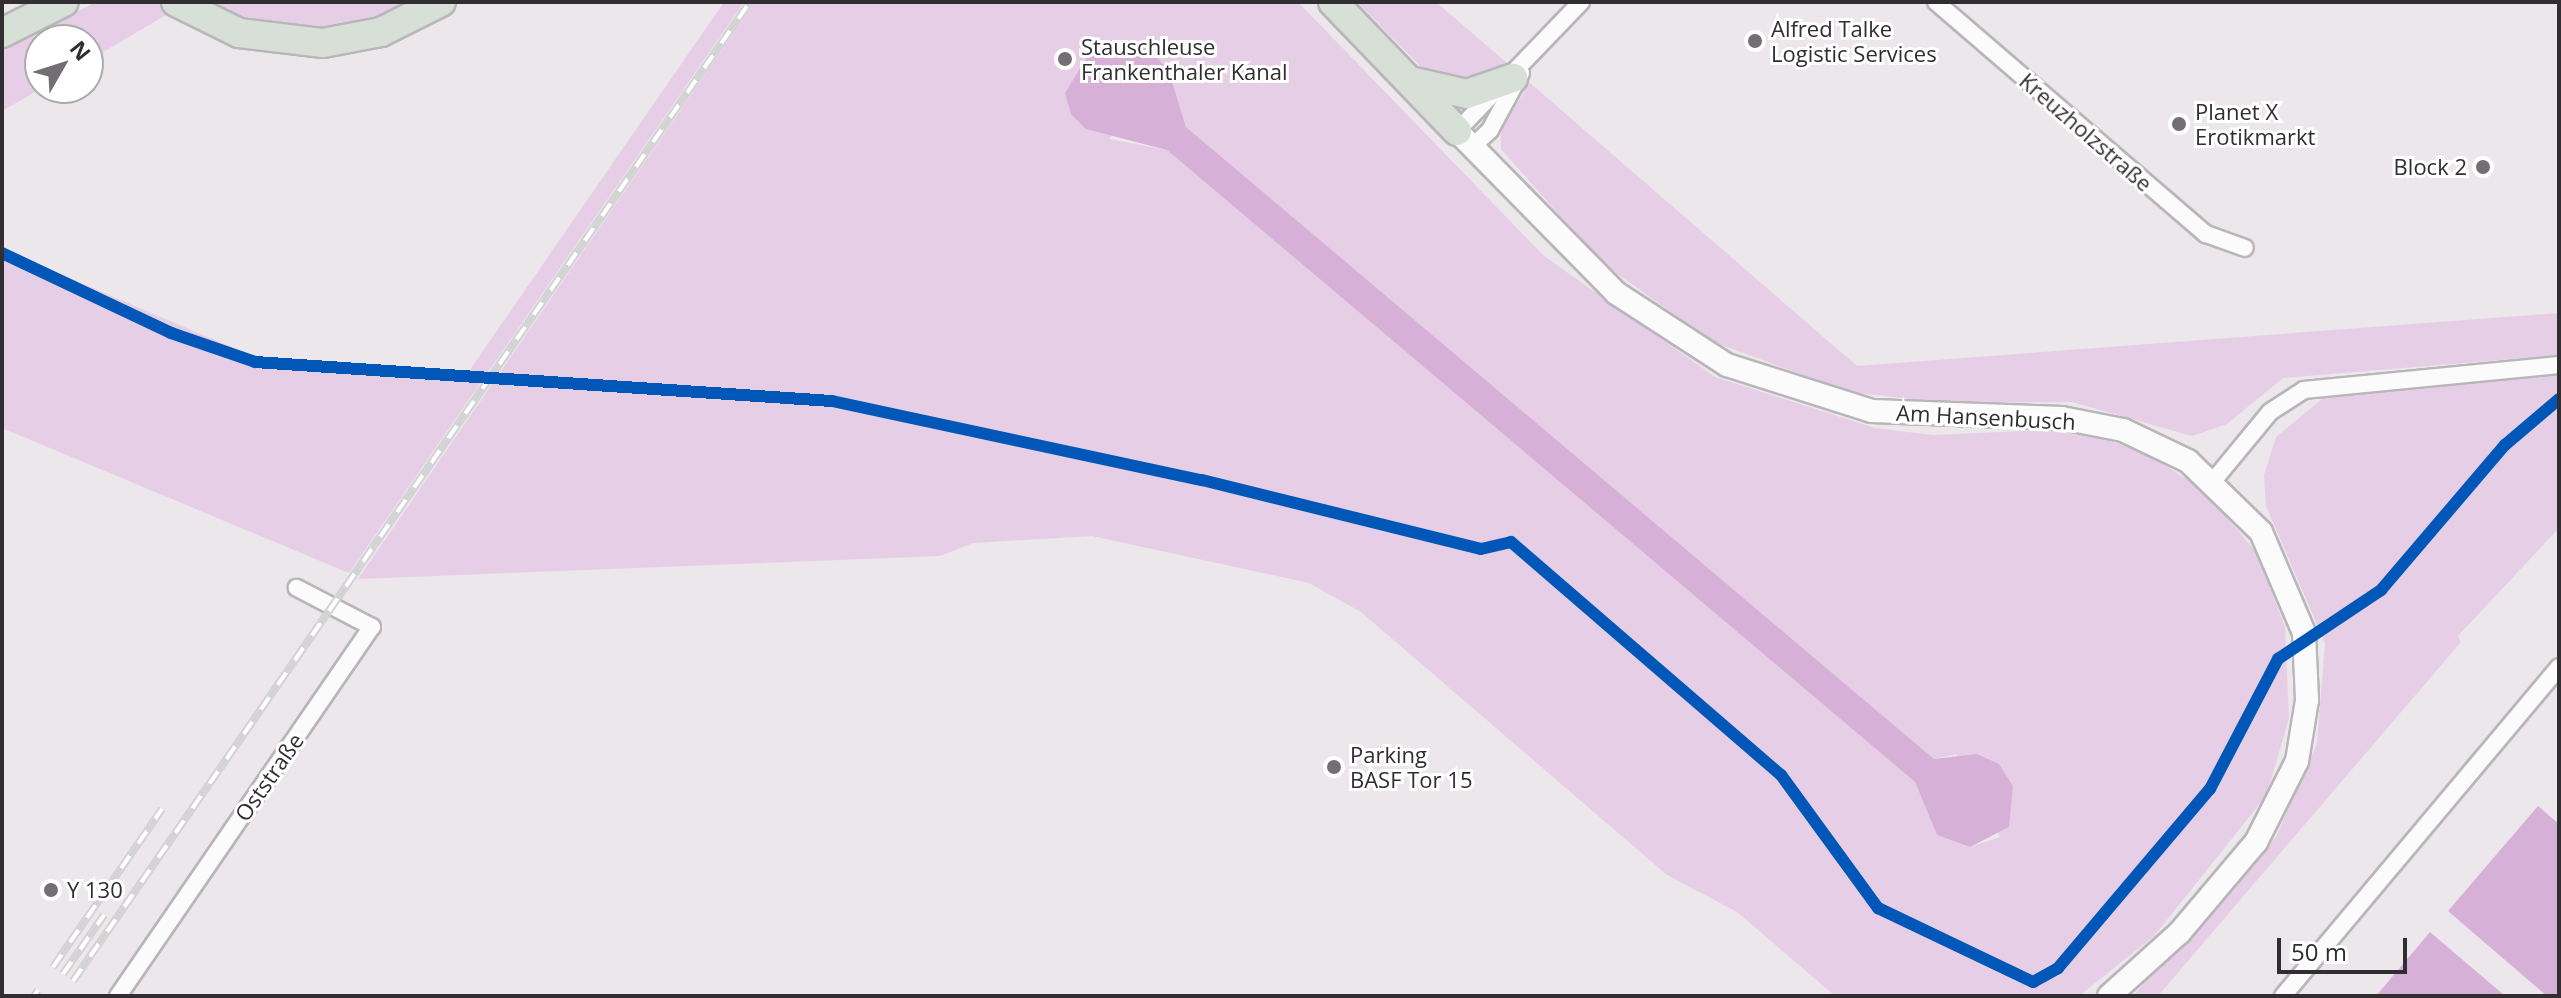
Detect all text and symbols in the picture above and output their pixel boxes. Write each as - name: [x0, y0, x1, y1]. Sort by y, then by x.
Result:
- place label: Alfred Talke Logistic Services: [1771, 15, 1937, 66]
- north arrow: [24, 24, 104, 104]
- marker: Alfred Talke Logistic Services: [1746, 32, 1764, 50]
- place label: Stauschleuse Frankenthaler Kanal: [1081, 33, 1288, 84]
- text: N: [64, 34, 98, 67]
- marker: Stauschleuse Frankenthaler Kanal: [1056, 50, 1074, 68]
- street label: Kreuzholzstraße: [2014, 67, 2158, 197]
- place label: Planet X Erotikmarkt: [2195, 98, 2315, 150]
- marker: Planet X Erotikmarkt: [2170, 115, 2188, 133]
- place label: Block 2: [2394, 154, 2467, 180]
- marker: Block 2: [2474, 158, 2492, 176]
- street label: Am Hansenbusch: [1896, 399, 2076, 435]
- street label: Oststraße: [229, 728, 309, 826]
- place label: Parking BASF Tor 15: [1350, 741, 1472, 792]
- marker: Parking BASF Tor 15: [1325, 758, 1343, 776]
- place label: Y 130: [67, 877, 123, 903]
- marker: Y 130: [42, 881, 60, 899]
- scale bar: [2281, 922, 2411, 972]
- text: 50 m: [2291, 935, 2347, 968]

